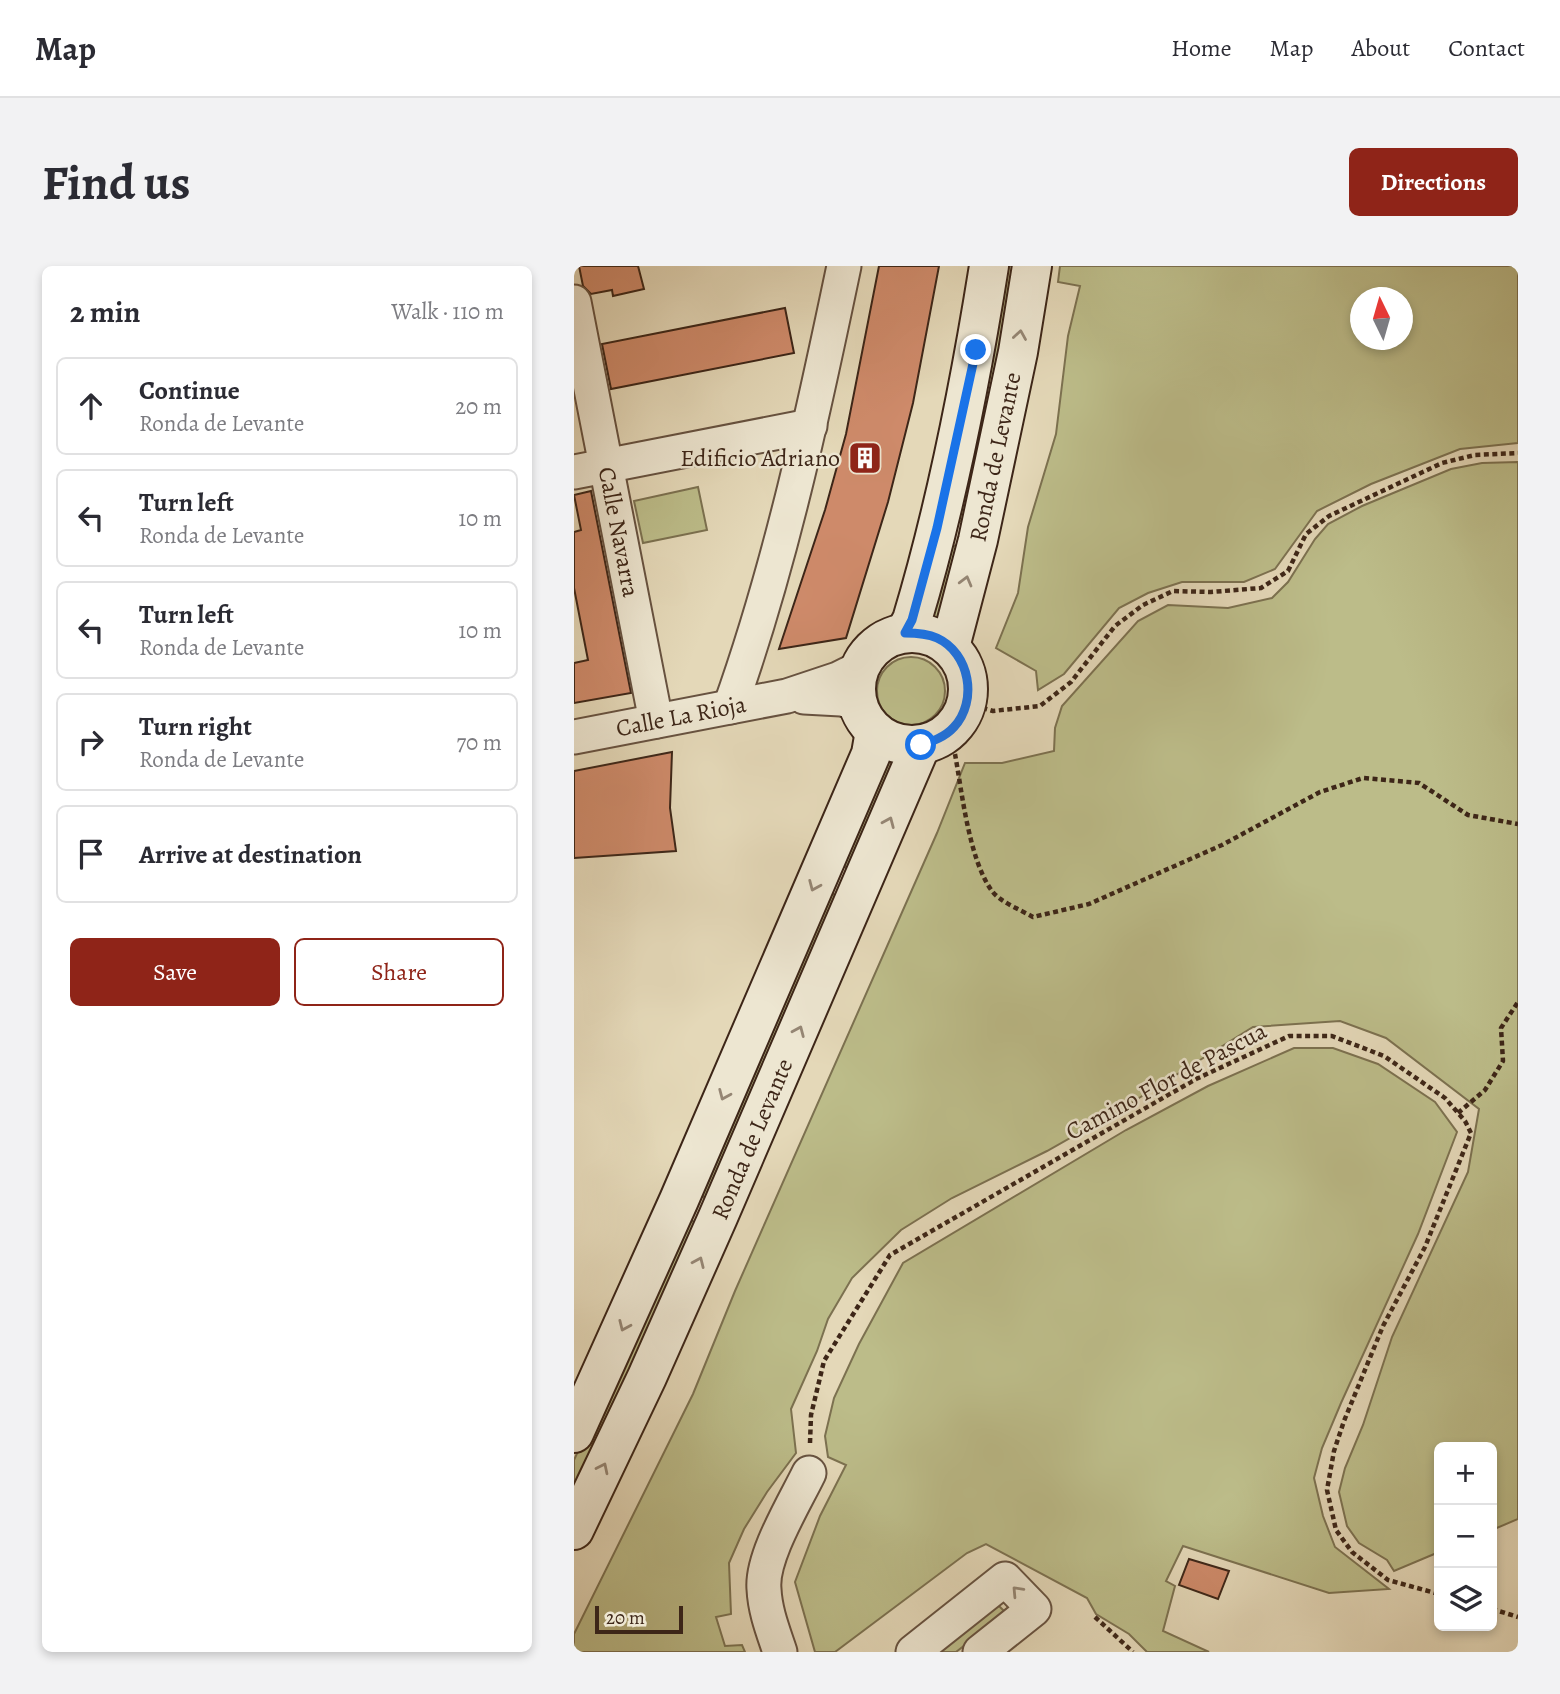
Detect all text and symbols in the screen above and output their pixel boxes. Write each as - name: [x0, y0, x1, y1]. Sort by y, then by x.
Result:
- text: Map: [35, 26, 96, 71]
- text: Home: [1171, 32, 1232, 64]
- text: Map: [1270, 32, 1314, 64]
- text: About: [1352, 32, 1410, 64]
- text: Contact: [1448, 32, 1525, 64]
- button: Directions: [1349, 148, 1518, 216]
- text: Find us: [42, 149, 190, 216]
- north arrow: [1350, 287, 1413, 350]
- text: 2 min: [70, 292, 140, 332]
- text: Walk · 110 m: [391, 296, 504, 327]
- one-way arrow: [1012, 329, 1027, 341]
- route end: [960, 334, 991, 365]
- street label: Ronda de Levante: [961, 369, 1029, 545]
- text: Continue: [139, 373, 240, 408]
- icon: ahead: [72, 387, 110, 425]
- text: 20 m: [455, 391, 502, 422]
- text: Ronda de Levante: [139, 408, 304, 439]
- building icon: Edificio Adriano: [846, 439, 884, 477]
- place label: Edificio Adriano: [680, 442, 840, 474]
- street label: Calle Navarra: [591, 464, 647, 601]
- text: Turn left: [139, 485, 234, 520]
- icon: left: [72, 499, 110, 537]
- text: 10 m: [458, 503, 502, 534]
- text: Ronda de Levante: [139, 520, 304, 551]
- one-way arrow: [958, 575, 973, 587]
- text: Turn left: [139, 597, 234, 632]
- icon: left: [72, 611, 110, 649]
- text: 10 m: [458, 615, 502, 646]
- text: Ronda de Levante: [139, 632, 304, 663]
- street label: Calle La Rioja: [613, 688, 750, 744]
- text: Turn right: [139, 709, 252, 744]
- icon: right: [72, 723, 110, 761]
- text: 70 m: [456, 727, 502, 758]
- route start: [905, 729, 936, 760]
- text: Ronda de Levante: [139, 744, 304, 775]
- one-way arrow: [881, 816, 895, 829]
- icon: arrive: [72, 835, 110, 873]
- text: Arrive at destination: [139, 837, 362, 872]
- one-way arrow: [808, 878, 822, 891]
- button: Save: [70, 938, 280, 1006]
- button: Share: [294, 938, 504, 1006]
- street label: Camino Flor de Pascua: [1060, 1014, 1273, 1148]
- one-way arrow: [791, 1025, 805, 1037]
- street label: Ronda de Levante: [704, 1053, 800, 1225]
- one-way arrow: [719, 1088, 733, 1100]
- one-way arrow: [691, 1257, 705, 1269]
- one-way arrow: [618, 1318, 632, 1331]
- map controls: [1434, 1442, 1497, 1631]
- button: +: [1434, 1442, 1497, 1505]
- one-way arrow: [595, 1463, 609, 1475]
- button: −: [1434, 1505, 1497, 1568]
- button: layers: [1434, 1568, 1497, 1631]
- one-way arrow: [1013, 1586, 1025, 1599]
- scale bar: [595, 1603, 682, 1635]
- text: 20 m: [606, 1605, 645, 1631]

